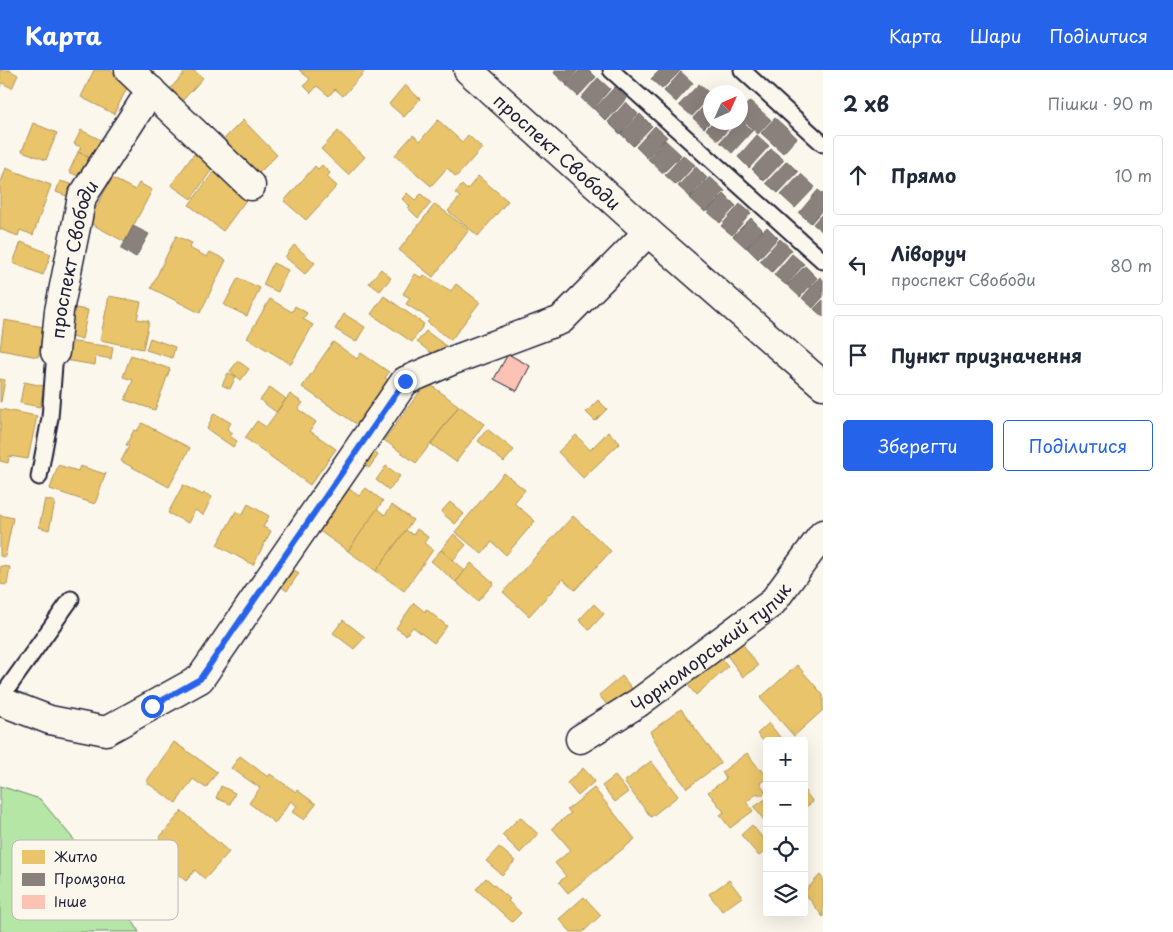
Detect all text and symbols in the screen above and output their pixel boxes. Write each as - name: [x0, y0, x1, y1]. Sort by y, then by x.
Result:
- text: Карта: [25, 17, 102, 53]
- text: Карта: [889, 22, 942, 49]
- text: Шари: [970, 22, 1022, 49]
- text: Поділитися: [1050, 22, 1148, 49]
- north arrow: [703, 85, 748, 130]
- street label: проспект Свободи: [488, 86, 627, 215]
- text: 2 хв: [843, 87, 889, 119]
- text: Пішки · 90 m: [1048, 91, 1153, 115]
- icon: ahead: [844, 161, 872, 189]
- text: Прямо: [891, 161, 956, 189]
- text: 10 m: [1115, 163, 1152, 187]
- street label: проспект Свободи: [43, 174, 104, 340]
- text: Ліворуч: [891, 239, 967, 267]
- icon: left: [844, 251, 872, 279]
- text: 80 m: [1110, 253, 1152, 277]
- text: проспект Свободи: [891, 267, 1036, 291]
- icon: arrive: [844, 341, 872, 369]
- text: Пункт призначення: [891, 341, 1082, 369]
- route end: [394, 370, 417, 393]
- button: Зберегти: [843, 420, 993, 471]
- button: Поділитися: [1003, 420, 1153, 471]
- street label: Чорноморський тупик: [625, 576, 797, 718]
- route start: [141, 695, 164, 718]
- map controls: [763, 737, 808, 917]
- button: +: [763, 737, 808, 782]
- button: −: [763, 782, 808, 827]
- button: locate: [763, 827, 808, 872]
- legend: [12, 840, 178, 920]
- text: Житло: [54, 846, 98, 867]
- text: Промзона: [54, 868, 125, 889]
- button: layers: [763, 872, 808, 917]
- text: Інше: [54, 891, 87, 912]

